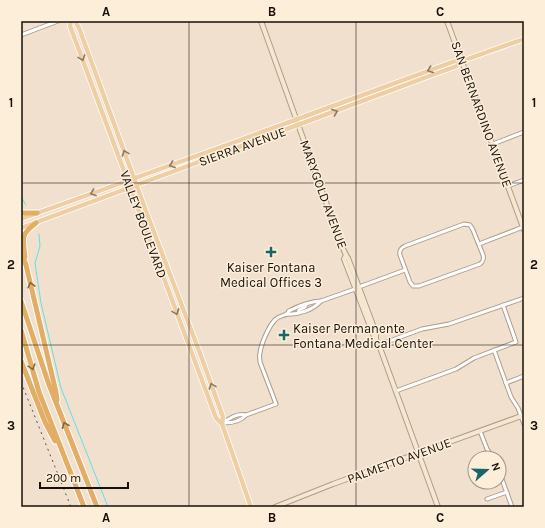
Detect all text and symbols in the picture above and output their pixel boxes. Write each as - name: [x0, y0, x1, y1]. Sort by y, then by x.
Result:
- text: A: [102, 4, 110, 19]
- text: B: [268, 4, 276, 19]
- text: C: [436, 4, 444, 19]
- street label: SAN BERNARDINO AVENUE: [448, 39, 515, 189]
- one-way arrow: [77, 54, 86, 61]
- one-way arrow: [427, 66, 434, 74]
- text: 1: [9, 95, 13, 110]
- text: 1: [532, 95, 536, 110]
- one-way arrow: [332, 108, 339, 116]
- street label: SIERRA AVENUE: [197, 124, 288, 169]
- street label: MARYGOLD AVENUE: [297, 138, 350, 251]
- one-way arrow: [121, 149, 129, 156]
- one-way arrow: [169, 160, 176, 168]
- street label: VALLEY BOULEVARD: [117, 168, 170, 280]
- one-way arrow: [90, 188, 97, 196]
- marker: Kaiser Fontana Medical Offices 3: [265, 246, 277, 258]
- text: 2: [7, 257, 15, 272]
- text: 2: [530, 257, 538, 272]
- place label: Kaiser Fontana Medical Offices 3: [220, 260, 322, 290]
- one-way arrow: [27, 282, 36, 289]
- one-way arrow: [172, 308, 180, 315]
- place label: Kaiser Permanente Fontana Medical Center: [293, 321, 433, 351]
- marker: Kaiser Permanente Fontana Medical Center: [278, 329, 290, 341]
- one-way arrow: [27, 364, 36, 371]
- one-way arrow: [208, 383, 217, 390]
- text: 3: [7, 418, 15, 433]
- text: 3: [530, 418, 538, 433]
- one-way arrow: [61, 421, 69, 428]
- street label: PALMETTO AVENUE: [345, 435, 453, 486]
- north arrow: [467, 450, 507, 490]
- text: N: [488, 461, 503, 473]
- scale bar: [40, 464, 128, 490]
- text: 200 m: [46, 471, 81, 485]
- text: A: [102, 510, 110, 525]
- text: B: [268, 510, 276, 525]
- text: C: [436, 510, 444, 525]

